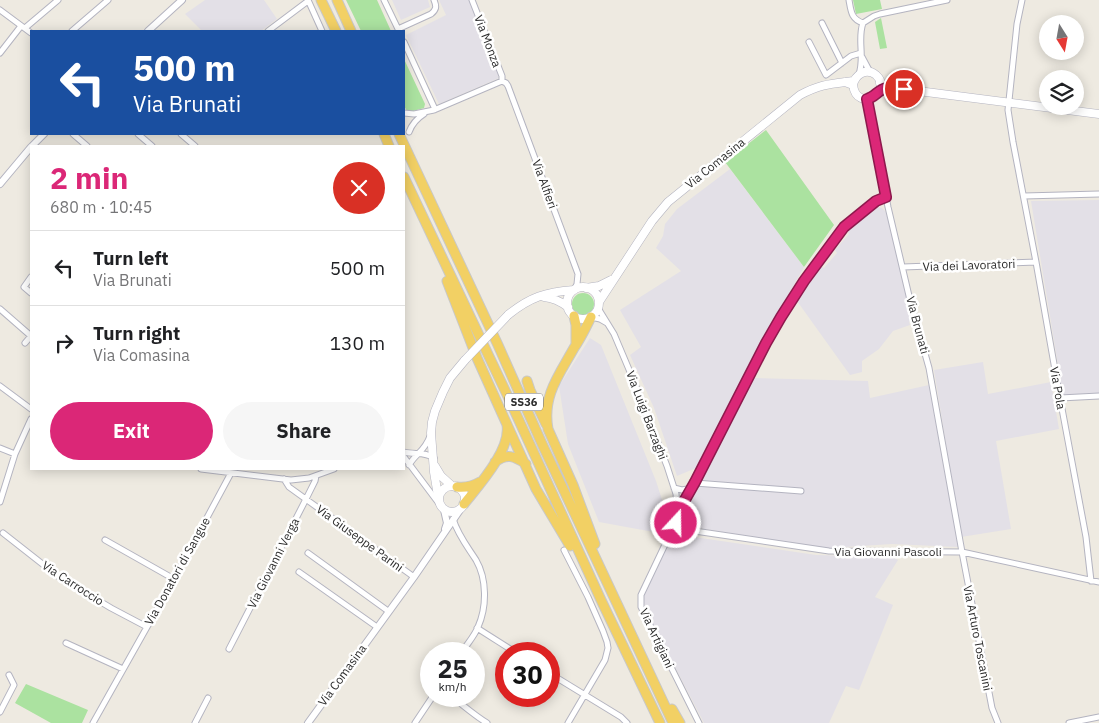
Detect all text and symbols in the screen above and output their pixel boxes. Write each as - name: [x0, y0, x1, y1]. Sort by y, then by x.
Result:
- street label: Via Monza: [471, 13, 505, 70]
- north arrow: [1039, 15, 1084, 60]
- map controls: [1039, 15, 1084, 115]
- text: 500 m: [133, 45, 236, 91]
- icon: left: [50, 50, 115, 115]
- pin: [883, 68, 925, 110]
- button: layers: [1039, 70, 1084, 115]
- icon: arrive: [890, 75, 918, 103]
- text: Via Brunati: [133, 89, 241, 118]
- street label: Via Comasina: [682, 134, 748, 192]
- street label: Via Alfieri: [529, 157, 561, 211]
- text: 2 min: [50, 158, 128, 197]
- button: close: [333, 162, 385, 214]
- text: 680 m · 10:45: [50, 197, 152, 217]
- text: Turn left: [93, 246, 169, 270]
- icon: left: [50, 254, 78, 282]
- text: 500 m: [330, 256, 385, 280]
- street label: Via dei Lavoratori: [922, 256, 1016, 274]
- text: Via Brunati: [93, 270, 172, 290]
- street label: Via Brunati: [903, 295, 933, 355]
- text: Turn right: [93, 321, 180, 345]
- icon: right: [50, 329, 78, 357]
- text: 130 m: [330, 331, 385, 355]
- text: Via Comasina: [93, 345, 190, 365]
- street label: Via Pola: [1047, 366, 1069, 411]
- street label: Via Luigi Barzaghi: [623, 368, 671, 462]
- road number: SS36: [505, 394, 543, 411]
- button: Exit: [50, 402, 213, 460]
- button: Share: [223, 402, 385, 460]
- position arrow: [649, 496, 701, 548]
- street label: Via Giuseppe Parini: [313, 501, 407, 575]
- street label: Via Donatori di Sangue: [141, 514, 213, 628]
- street label: Via Giovanni Verga: [244, 515, 303, 611]
- street label: Via Giovanni Pascoli: [834, 544, 942, 559]
- street label: Via Carroccio: [39, 557, 107, 609]
- street label: Via Arturo Toscanini: [960, 584, 996, 692]
- street label: Via Artigiani: [637, 606, 677, 670]
- street label: Via Comasina: [315, 641, 370, 709]
- speed limit sign: 30: [495, 642, 560, 707]
- text: 25: [437, 652, 468, 685]
- text: km/h: [438, 679, 467, 694]

